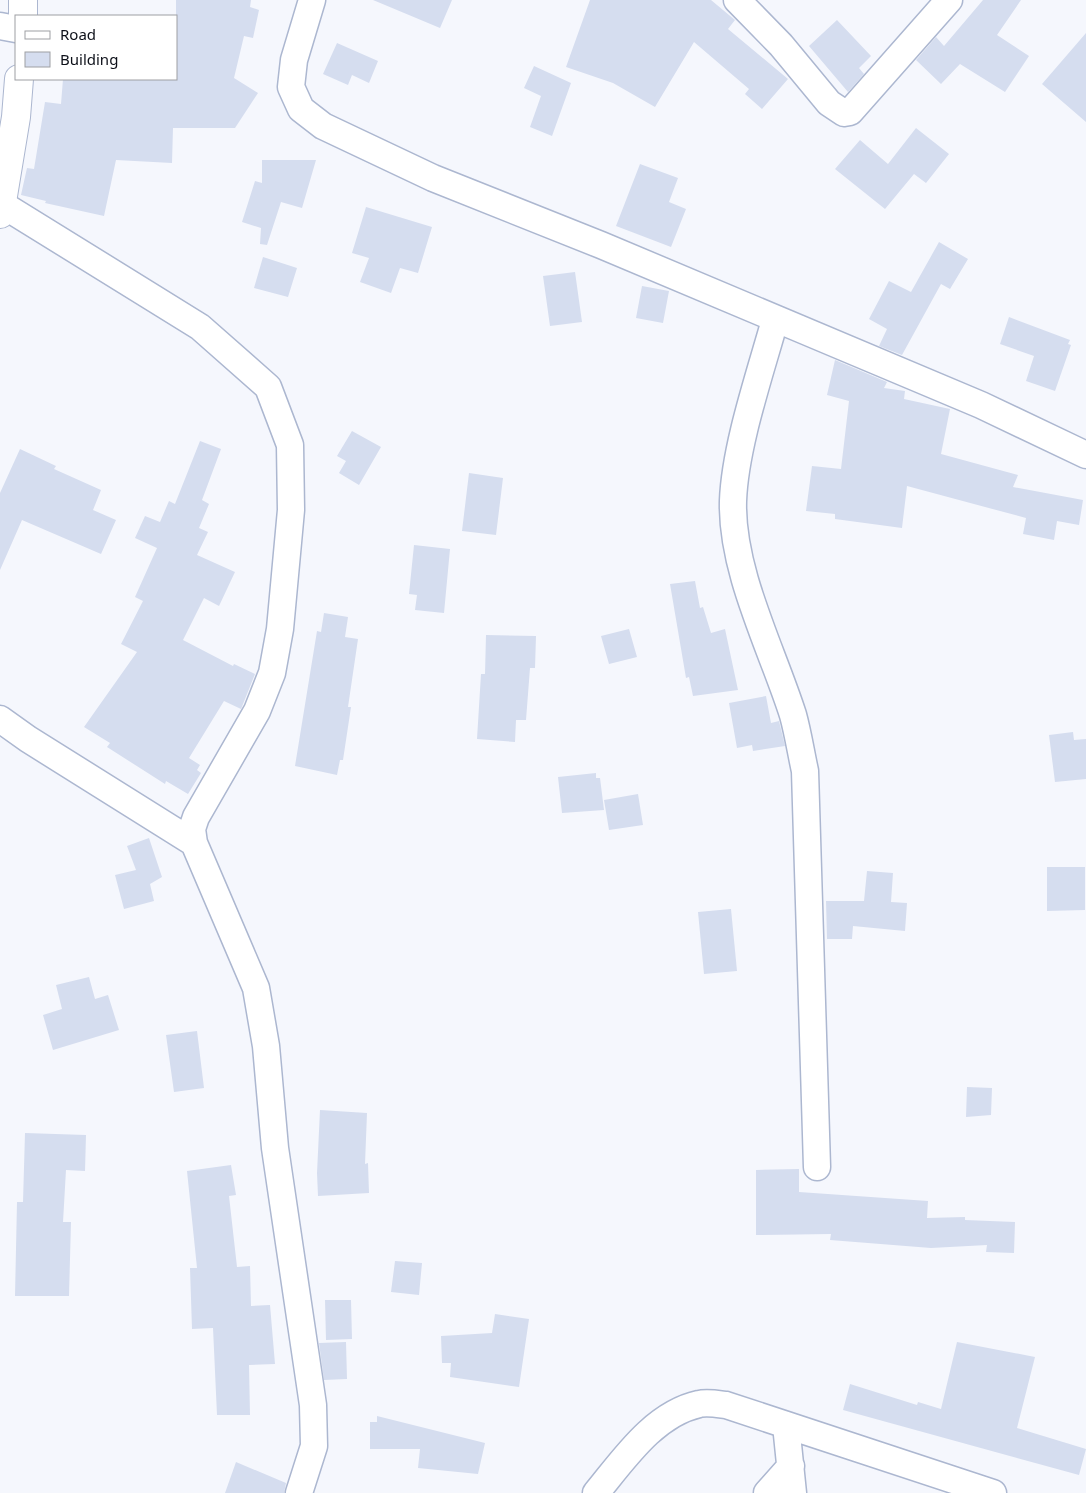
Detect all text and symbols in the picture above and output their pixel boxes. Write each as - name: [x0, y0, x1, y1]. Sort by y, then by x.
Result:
- legend: [15, 15, 178, 80]
- text: Road: [60, 24, 96, 44]
- text: Building: [60, 49, 118, 69]

